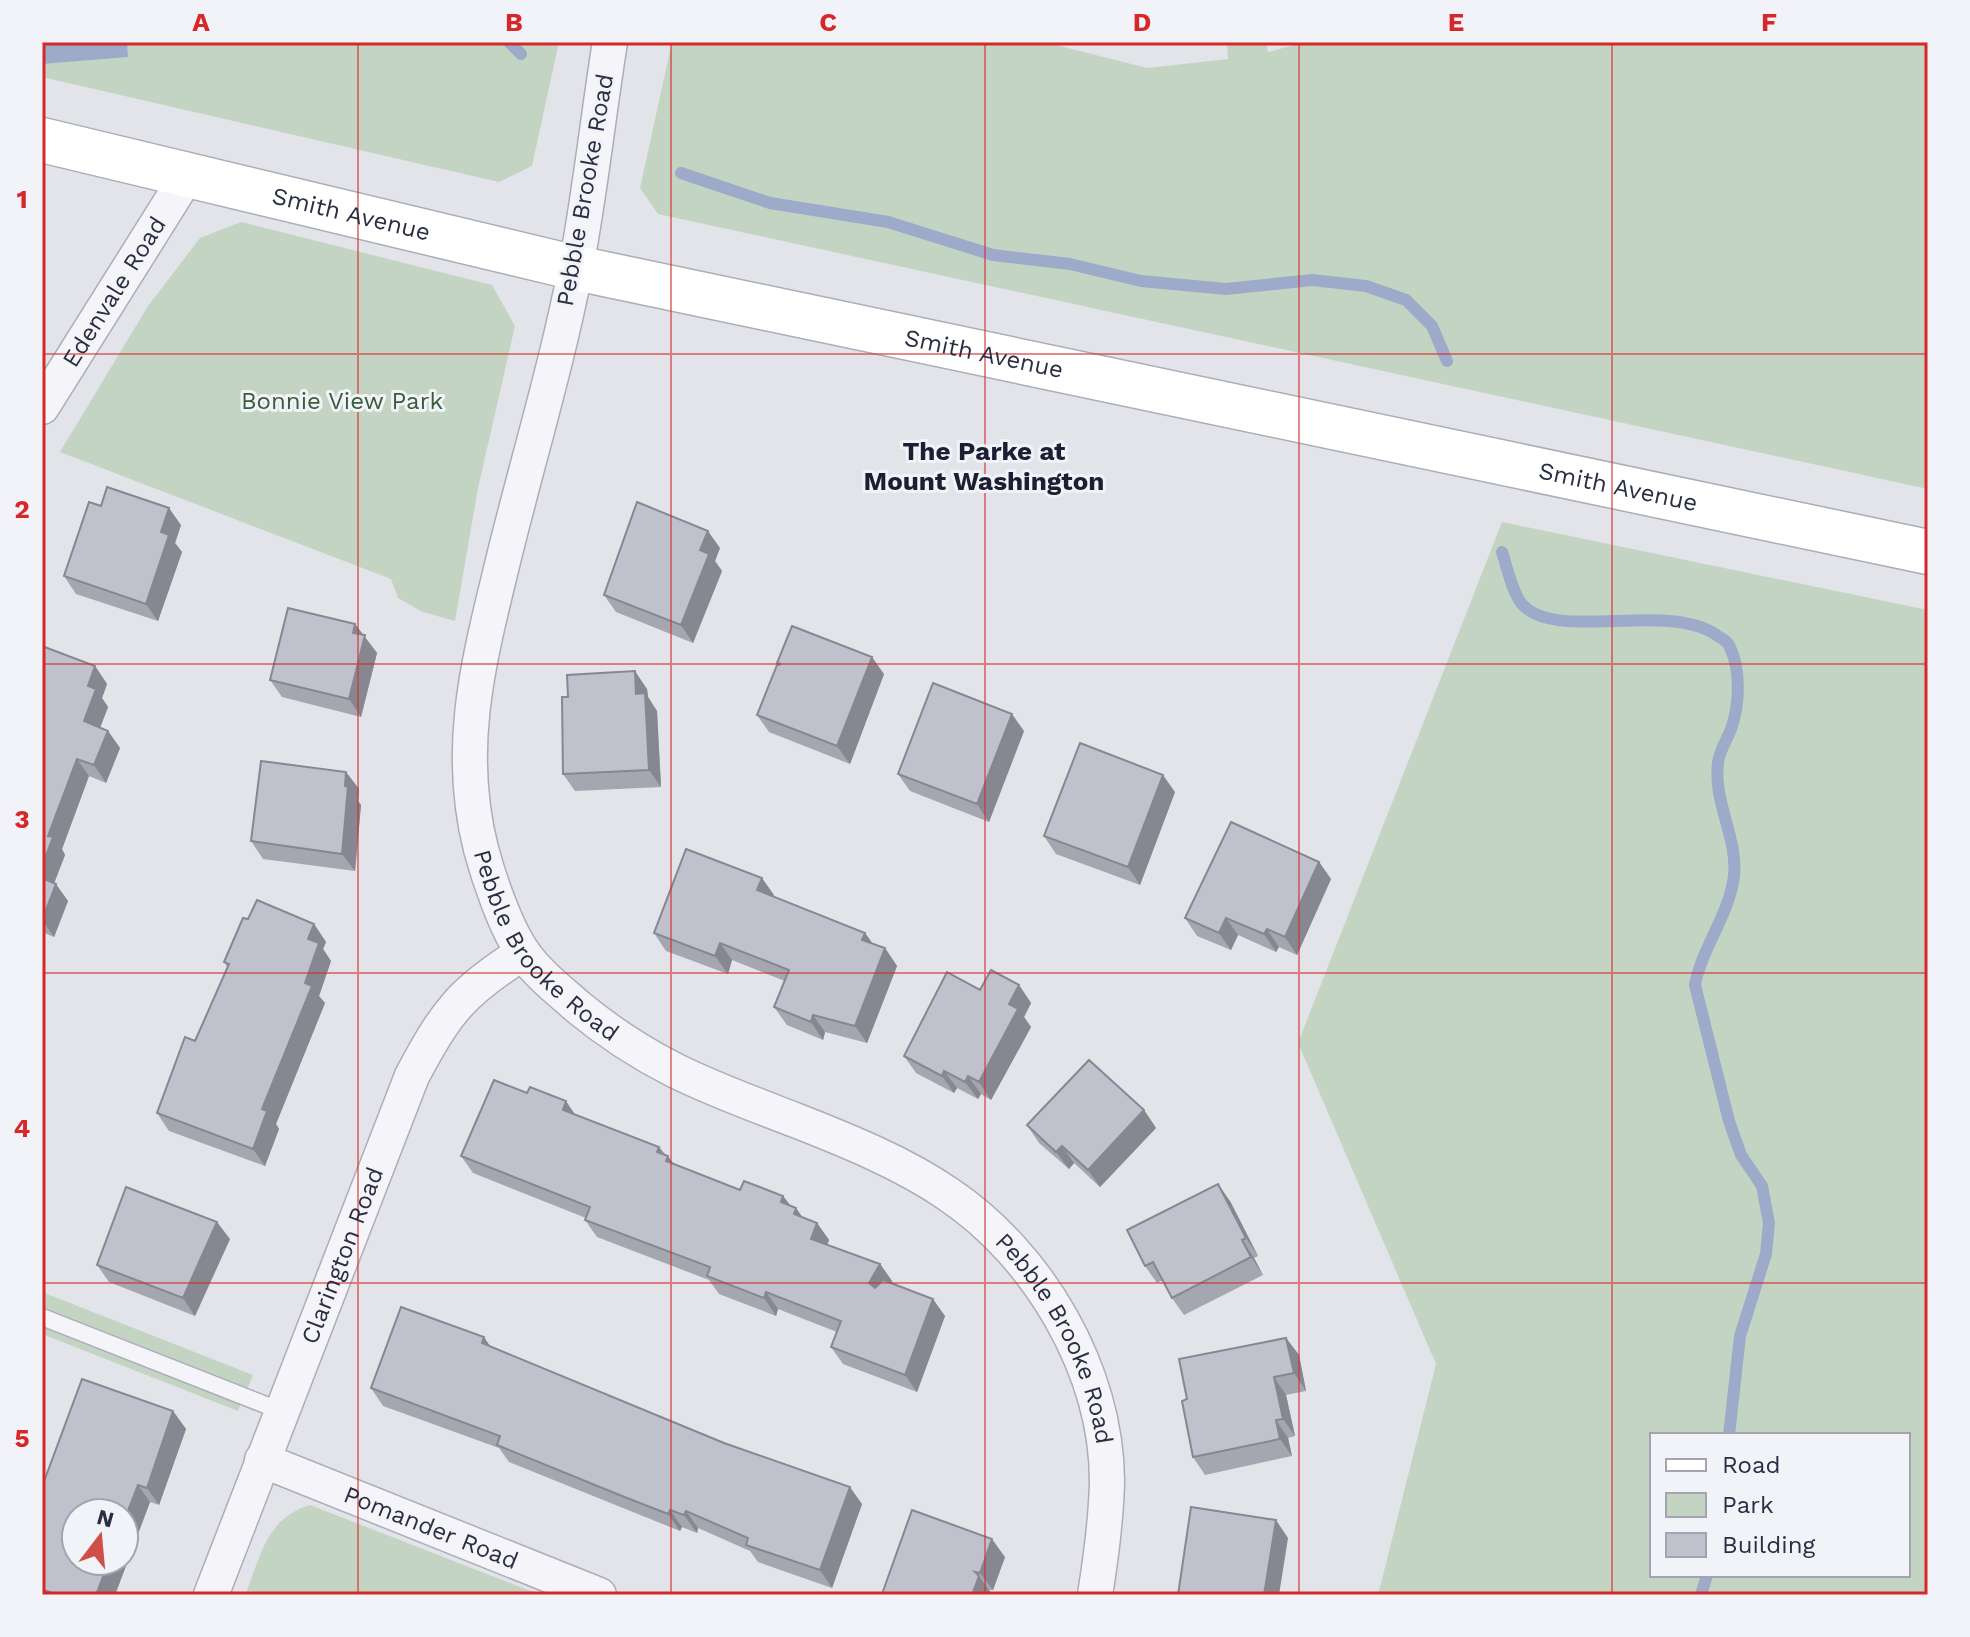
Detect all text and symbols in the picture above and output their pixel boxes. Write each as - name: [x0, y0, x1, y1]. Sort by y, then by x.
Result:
- text: A: [192, 7, 210, 37]
- text: B: [505, 7, 523, 37]
- text: C: [819, 7, 837, 37]
- text: D: [1133, 7, 1151, 37]
- text: E: [1448, 7, 1464, 37]
- text: F: [1761, 7, 1777, 37]
- street label: Pebble Brooke Road: [551, 72, 619, 308]
- street label: Smith Avenue: [269, 182, 433, 247]
- text: 1: [16, 184, 28, 214]
- street label: Edenvale Road: [57, 211, 172, 372]
- street label: Smith Avenue: [902, 323, 1066, 384]
- park label: Bonnie View Park: [241, 387, 443, 415]
- district label: The Parke at Mount Washington: [864, 436, 1104, 496]
- street label: Smith Avenue: [1536, 457, 1700, 517]
- text: 2: [14, 494, 30, 524]
- text: 3: [14, 804, 30, 834]
- street label: Pebble Brooke Road: [468, 846, 624, 1047]
- text: 4: [14, 1113, 31, 1143]
- street label: Clarington Road: [296, 1163, 389, 1348]
- street label: Pebble Brooke Road: [990, 1227, 1118, 1446]
- text: 5: [14, 1423, 30, 1453]
- legend: [1650, 1433, 1910, 1577]
- text: Road: [1722, 1451, 1781, 1479]
- street label: Pomander Road: [340, 1480, 522, 1575]
- text: Park: [1722, 1491, 1774, 1519]
- north arrow: [60, 1497, 140, 1577]
- text: N: [94, 1504, 117, 1533]
- text: Building: [1722, 1531, 1815, 1559]

